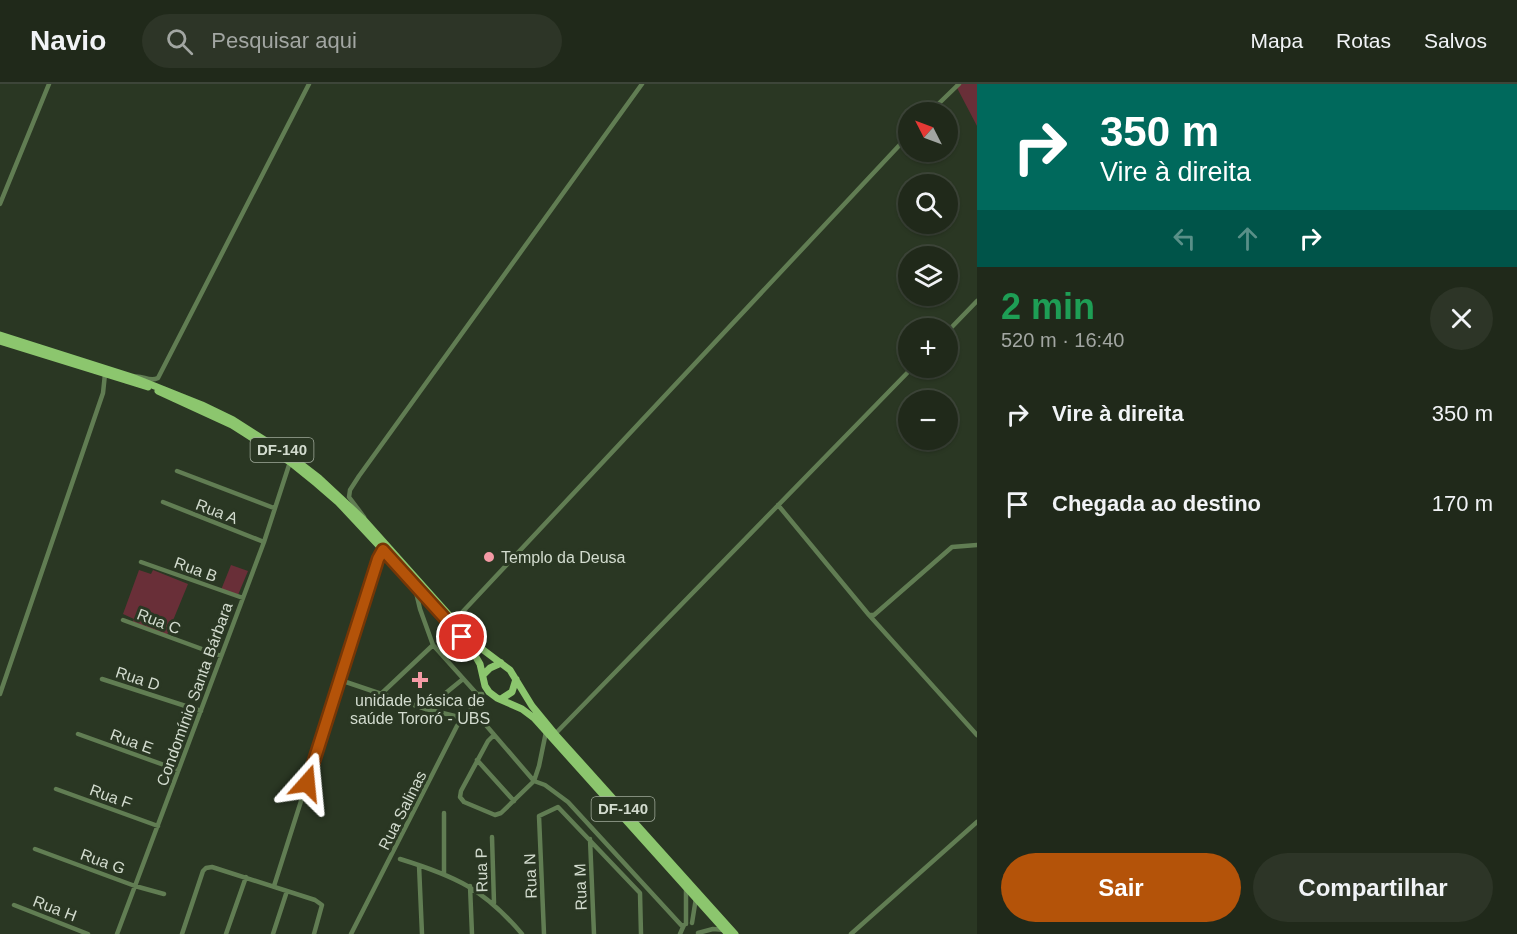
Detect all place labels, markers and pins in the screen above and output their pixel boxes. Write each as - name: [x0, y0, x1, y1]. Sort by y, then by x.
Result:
- place label: Templo da Deusa: [501, 549, 626, 566]
- marker: Templo da Deusa: [482, 550, 496, 564]
- pin: [436, 611, 487, 662]
- marker: unidade básica de saúde Tororó - UBS: [411, 671, 429, 689]
- place label: unidade básica de saúde Tororó - UBS: [350, 692, 490, 727]

